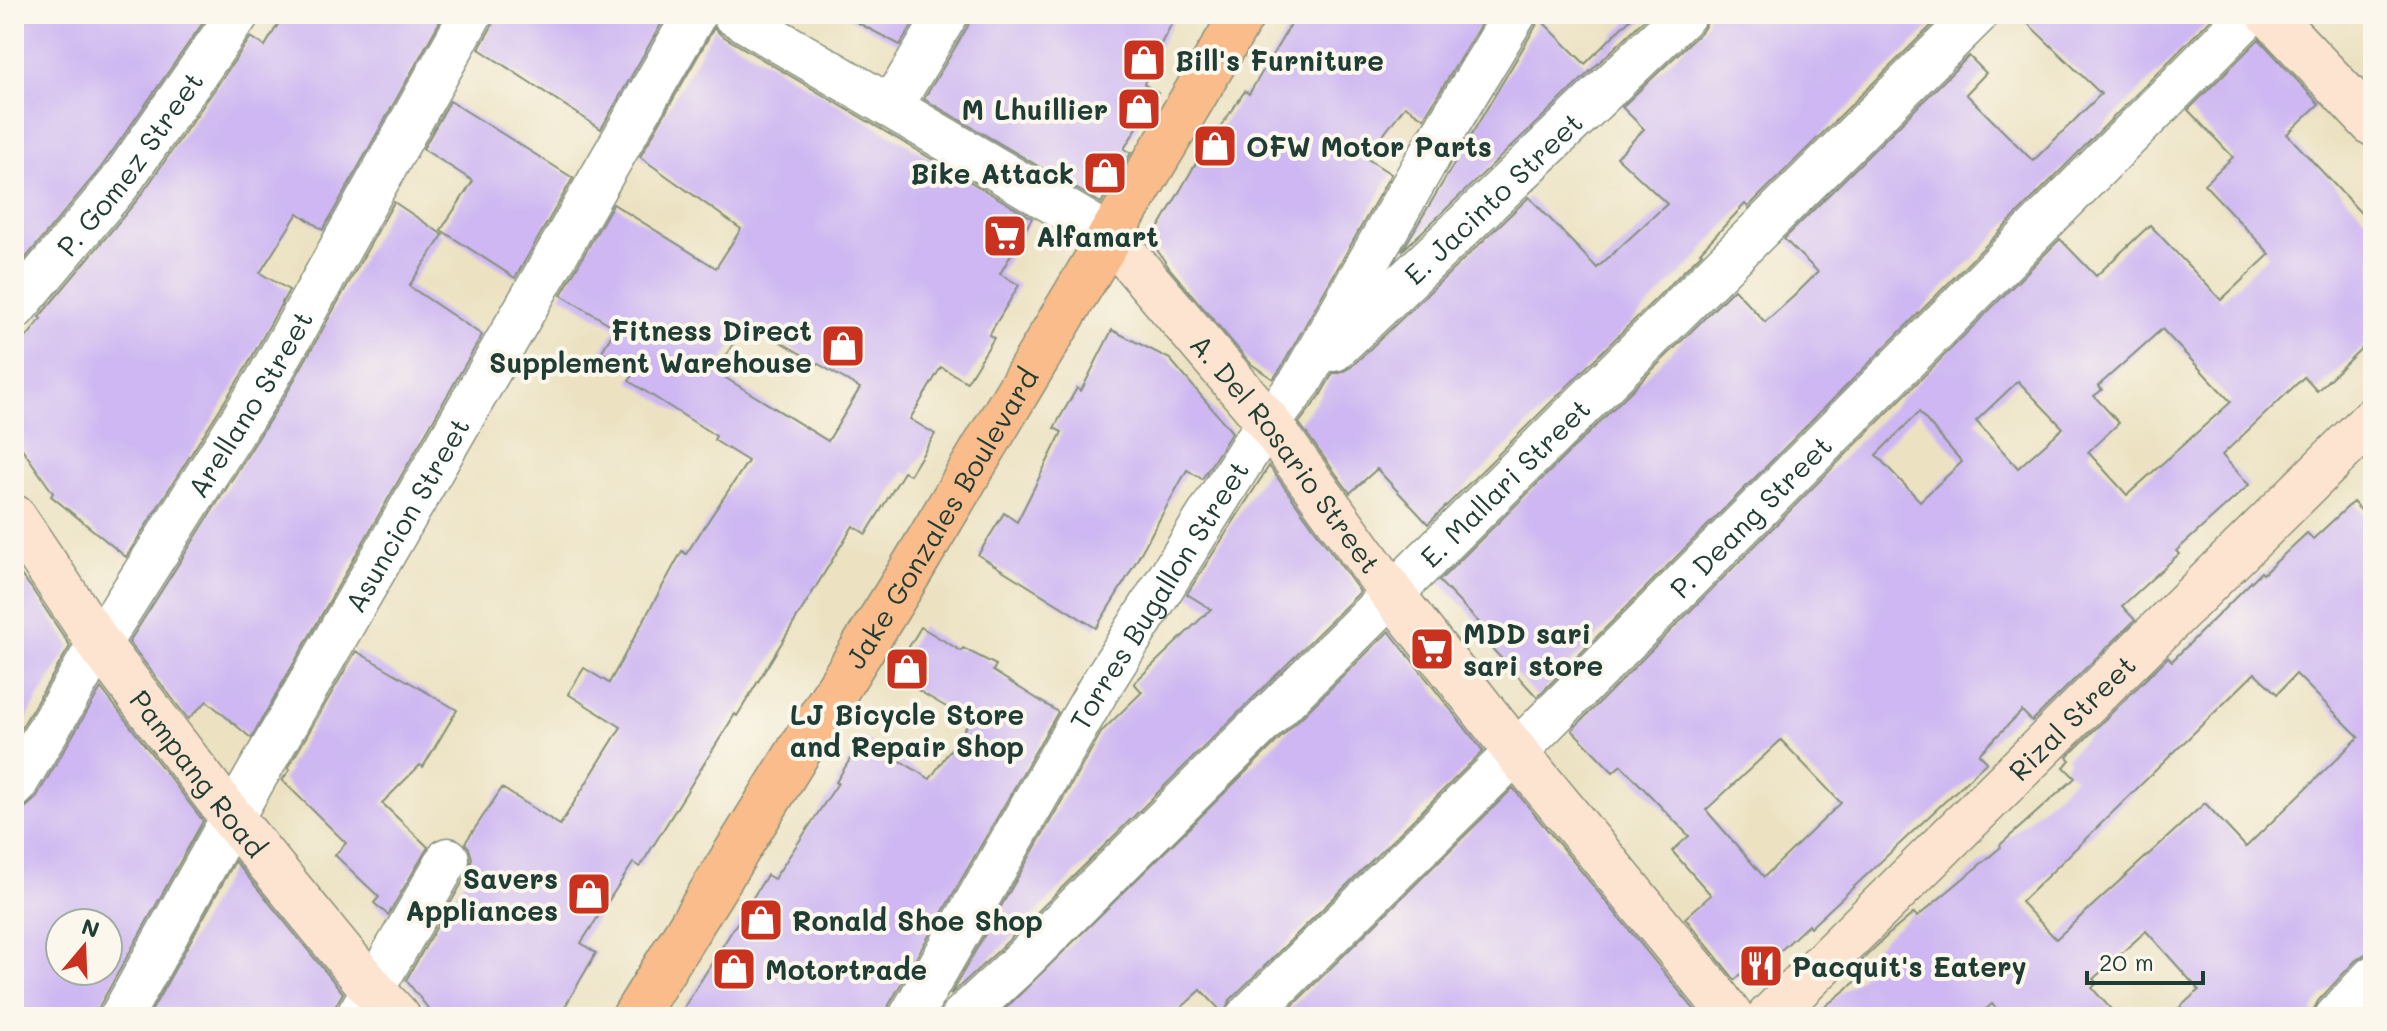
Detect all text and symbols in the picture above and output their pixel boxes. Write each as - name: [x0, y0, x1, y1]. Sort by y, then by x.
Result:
- shop icon: Bill's Furniture: [1120, 36, 1168, 84]
- place label: Bill's Furniture: [1175, 42, 1384, 78]
- street label: P. Gomez Street: [48, 64, 211, 263]
- shop icon: M Lhuillier: [1115, 85, 1163, 133]
- place label: M Lhuillier: [961, 91, 1108, 127]
- street label: E. Jacinto Street: [1396, 104, 1590, 292]
- shop icon: OFW Motor Parts: [1191, 122, 1239, 170]
- place label: OFW Motor Parts: [1246, 128, 1492, 164]
- shop icon: Bike Attack: [1081, 149, 1129, 197]
- place label: Bike Attack: [910, 155, 1074, 191]
- supermarket icon: Alfamart: [981, 212, 1029, 260]
- place label: Alfamart: [1036, 218, 1159, 254]
- street label: Arellano Street: [179, 304, 320, 504]
- place label: Fitness Direct Supplement Warehouse: [489, 312, 812, 380]
- shop icon: Fitness Direct Supplement Warehouse: [819, 322, 867, 370]
- street label: A. Del Rosario Street: [1183, 326, 1389, 580]
- street label: Jake Gonzales Boulevard: [837, 361, 1046, 675]
- street label: E. Mallari Street: [1412, 390, 1598, 574]
- street label: Asuncion Street: [336, 411, 477, 619]
- street label: P. Deang Street: [1662, 427, 1839, 605]
- street label: Torres Bugallon Street: [1061, 453, 1256, 736]
- place label: MDD sari sari store: [1463, 615, 1603, 683]
- supermarket icon: MDD sari sari store: [1408, 625, 1456, 673]
- shop icon: LJ Bicycle Store and Repair Shop: [883, 645, 931, 693]
- street label: Rizal Street: [2001, 647, 2143, 788]
- street label: Pampang Road: [122, 682, 275, 864]
- place label: LJ Bicycle Store and Repair Shop: [790, 696, 1024, 764]
- place label: Savers Appliances: [405, 860, 558, 928]
- shop icon: Savers Appliances: [565, 870, 613, 918]
- shop icon: Ronald Shoe Shop: [737, 896, 785, 944]
- place label: Ronald Shoe Shop: [792, 902, 1043, 938]
- north arrow: [44, 907, 124, 987]
- text: N: [78, 911, 103, 944]
- scale bar: [2087, 935, 2203, 985]
- restaurant icon: Pacquit's Eatery: [1737, 942, 1785, 990]
- shop icon: Motortrade: [710, 945, 758, 993]
- text: 20 m: [2099, 946, 2154, 977]
- place label: Pacquit's Eatery: [1792, 948, 2027, 985]
- place label: Motortrade: [765, 951, 927, 987]

